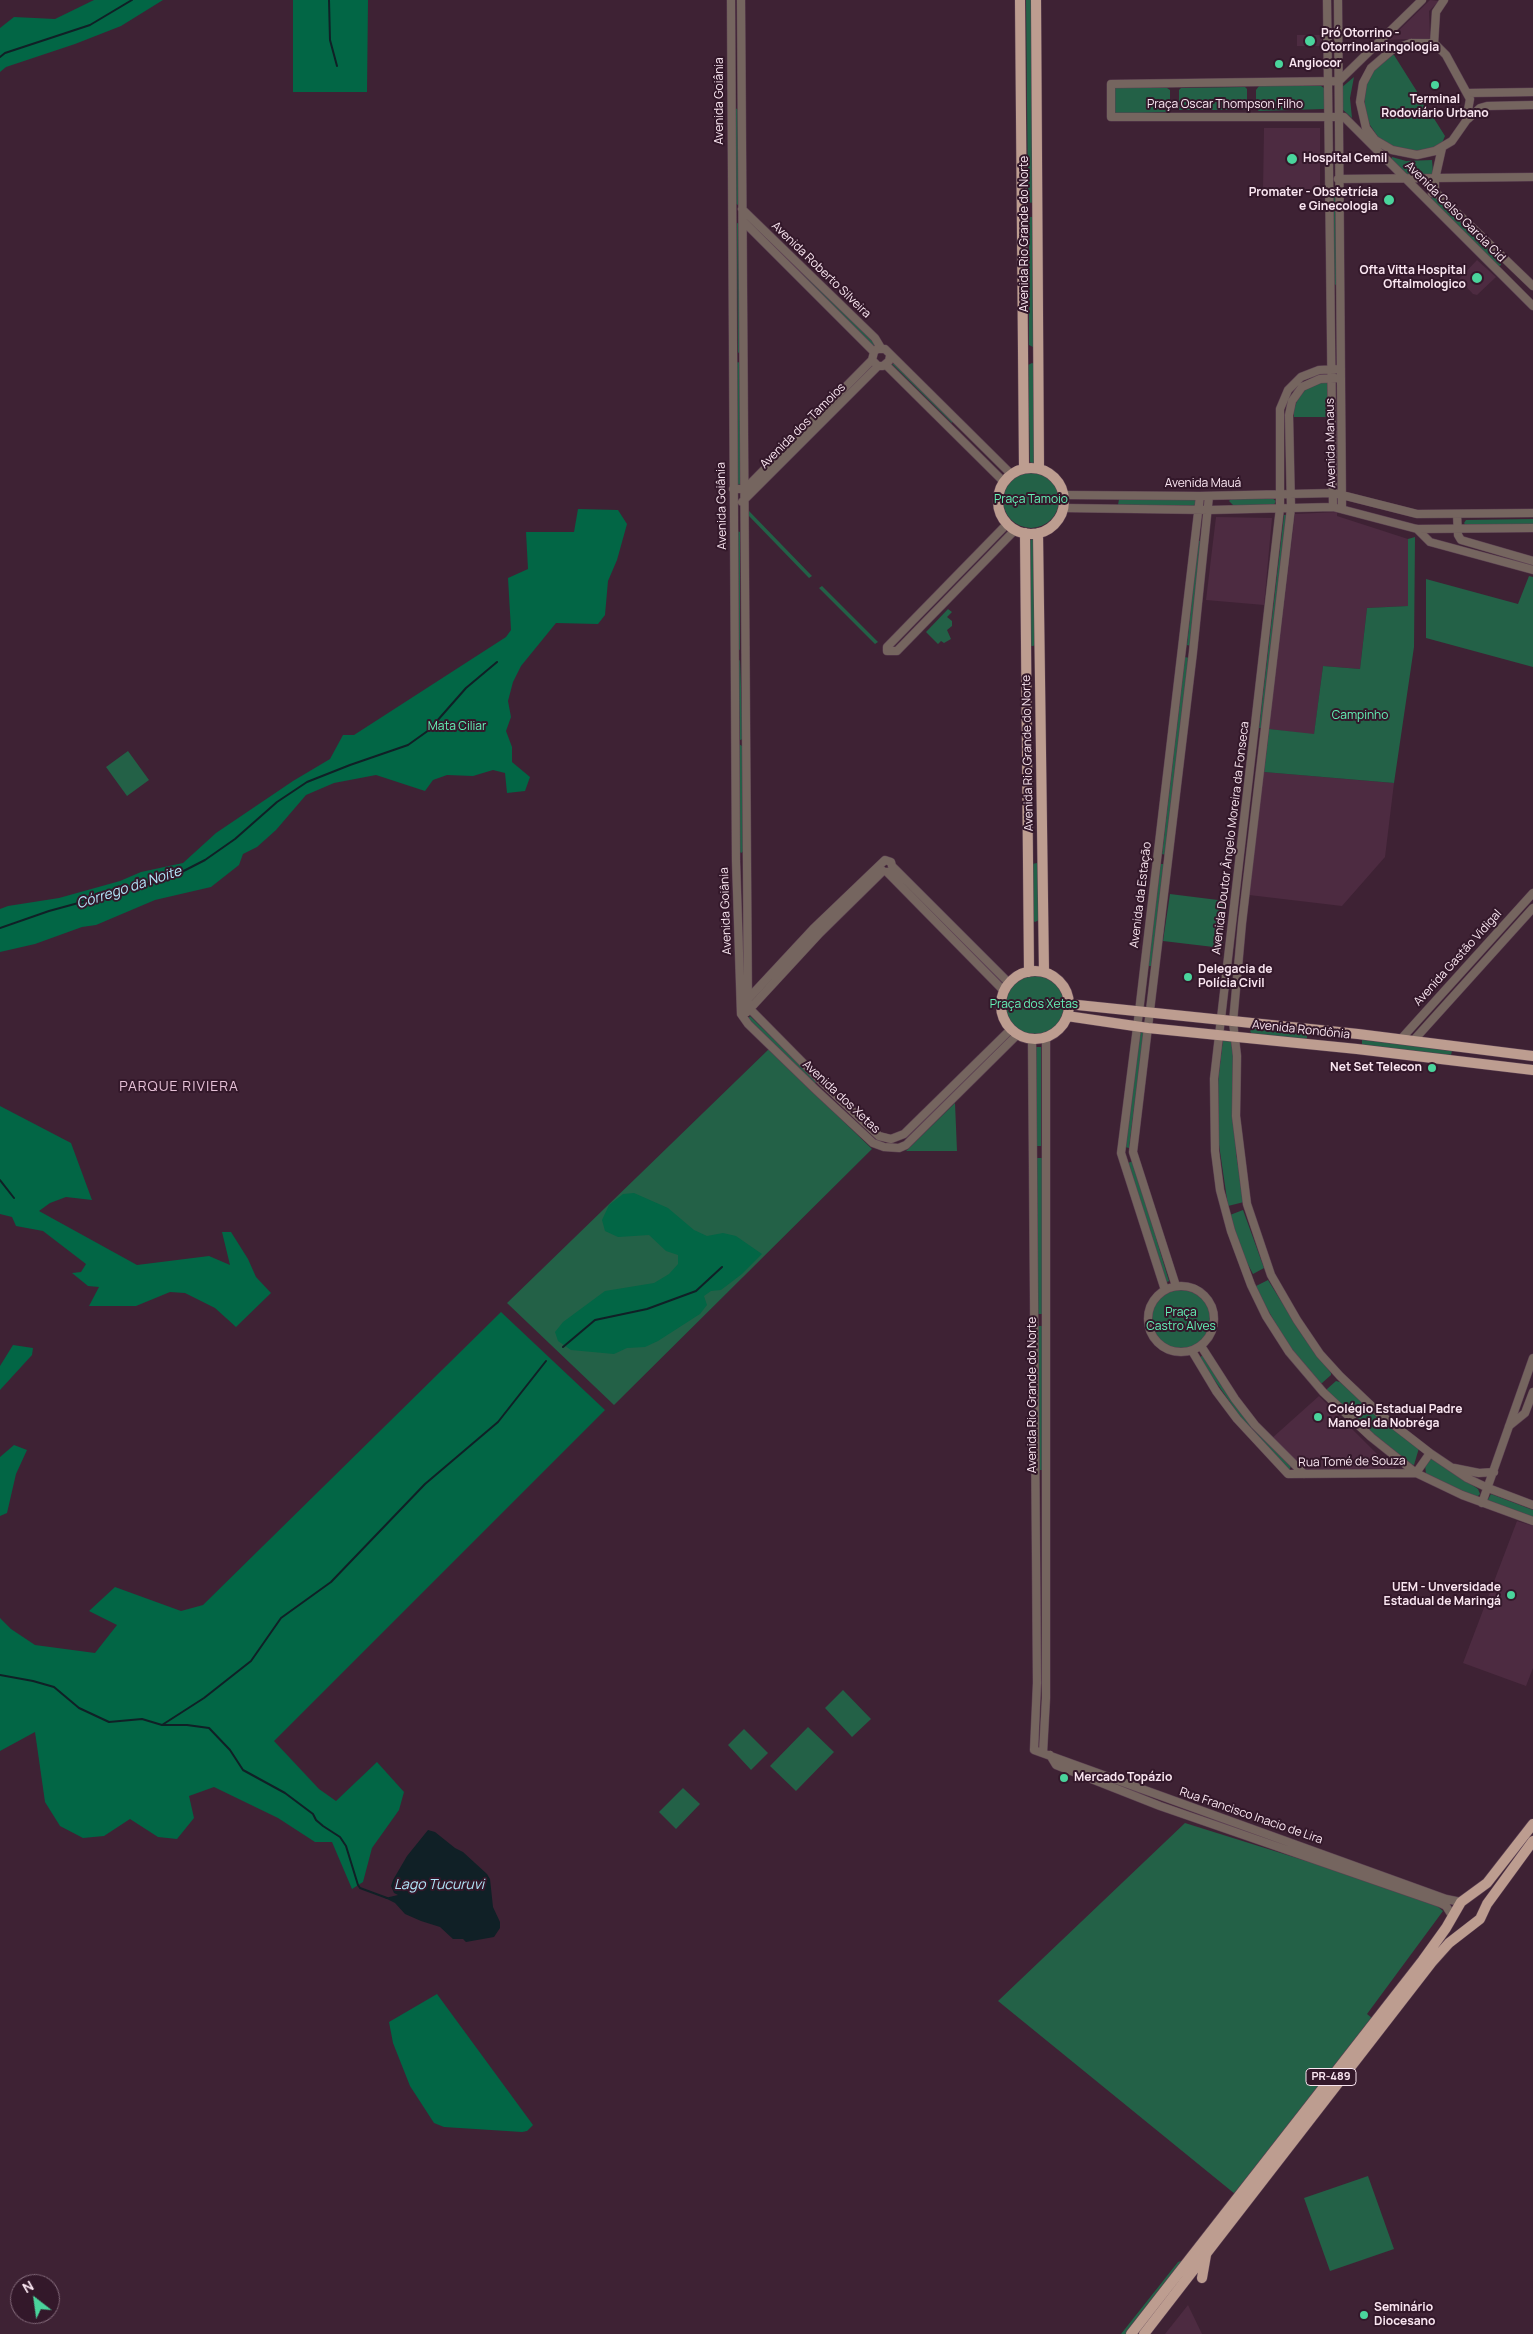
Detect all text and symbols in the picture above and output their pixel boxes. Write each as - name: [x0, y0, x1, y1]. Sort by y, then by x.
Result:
- place label: Pró Otorrino - Otorrinolaringologia: [1321, 27, 1439, 55]
- marker: Pró Otorrino - Otorrinolaringologia: [1303, 34, 1317, 48]
- street label: Avenida Goiânia: [713, 57, 727, 145]
- place label: Angiocor: [1289, 57, 1342, 71]
- marker: Angiocor: [1273, 58, 1285, 70]
- marker: Terminal Rodoviário Urbano: [1429, 79, 1441, 91]
- place label: Terminal Rodoviário Urbano: [1381, 93, 1489, 121]
- street label: Praça Oscar Thompson Filho: [1147, 98, 1303, 112]
- marker: Hospital Cemil: [1285, 152, 1299, 166]
- place label: Hospital Cemil: [1303, 152, 1387, 166]
- street label: Avenida Rio Grande do Norte: [1018, 156, 1032, 312]
- street label: Avenida Celso Garcia Cid: [1402, 159, 1508, 265]
- place label: Promater - Obstetrícia e Ginecologia: [1249, 186, 1378, 214]
- marker: Promater - Obstetrícia e Ginecologia: [1382, 193, 1396, 207]
- street label: Avenida Roberto Silveira: [768, 219, 874, 321]
- place label: Ofta Vitta Hospital Oftalmologico: [1360, 264, 1466, 292]
- marker: Ofta Vitta Hospital Oftalmologico: [1470, 271, 1484, 285]
- street label: Avenida dos Tamoios: [757, 380, 849, 472]
- street label: Avenida Manaus: [1323, 398, 1339, 488]
- street label: Avenida Goiânia: [714, 462, 730, 550]
- street label: Avenida Mauá: [1165, 477, 1241, 491]
- park label: Praça Tamoio: [994, 493, 1068, 507]
- street label: Avenida Rio Grande do Norte: [1019, 675, 1037, 831]
- park label: Campinho: [1332, 709, 1388, 723]
- park label: Mata Ciliar: [428, 720, 486, 734]
- street label: Avenida Doutor Ângelo Moreira da Fonseca: [1210, 721, 1252, 955]
- street label: Avenida da Estação: [1127, 841, 1155, 949]
- water label: Córrego da Noite: [74, 863, 184, 913]
- street label: Avenida Goiânia: [717, 867, 735, 955]
- street label: Avenida Gastão Vidigal: [1411, 907, 1505, 1009]
- place label: Delegacia de Polícia Civil: [1198, 963, 1273, 991]
- marker: Delegacia de Polícia Civil: [1182, 971, 1194, 983]
- park label: Praça dos Xetas: [990, 998, 1078, 1012]
- street label: Avenida Rondônia: [1251, 1018, 1351, 1042]
- street label: Avenida dos Xetas: [799, 1057, 883, 1137]
- place label: Net Set Telecon: [1330, 1061, 1422, 1075]
- marker: Net Set Telecon: [1426, 1062, 1438, 1074]
- district label: PARQUE RIVIERA: [117, 1079, 241, 1095]
- park label: Praça Castro Alves: [1146, 1306, 1216, 1334]
- street label: Avenida Rio Grande do Norte: [1026, 1317, 1040, 1473]
- place label: Colégio Estadual Padre Manoel da Nobréga: [1328, 1403, 1462, 1431]
- marker: Colégio Estadual Padre Manoel da Nobréga: [1312, 1411, 1324, 1423]
- street label: Rua Tomé de Souza: [1298, 1454, 1406, 1470]
- place label: UEM - Unversidade Estadual de Maringá: [1384, 1581, 1501, 1609]
- marker: UEM - Unversidade Estadual de Maringá: [1505, 1589, 1517, 1601]
- place label: Mercado Topázio: [1074, 1771, 1172, 1785]
- marker: Mercado Topázio: [1058, 1772, 1070, 1784]
- street label: Rua Francisco Inacio de Lira: [1177, 1785, 1325, 1847]
- water label: Lago Tucuruvi: [394, 1877, 484, 1893]
- road number: PR-489: [1306, 2068, 1356, 2086]
- north arrow: [10, 2274, 60, 2324]
- text: N: [19, 2276, 37, 2297]
- place label: Seminário Diocesano: [1374, 2301, 1435, 2329]
- marker: Seminário Diocesano: [1358, 2309, 1370, 2321]

